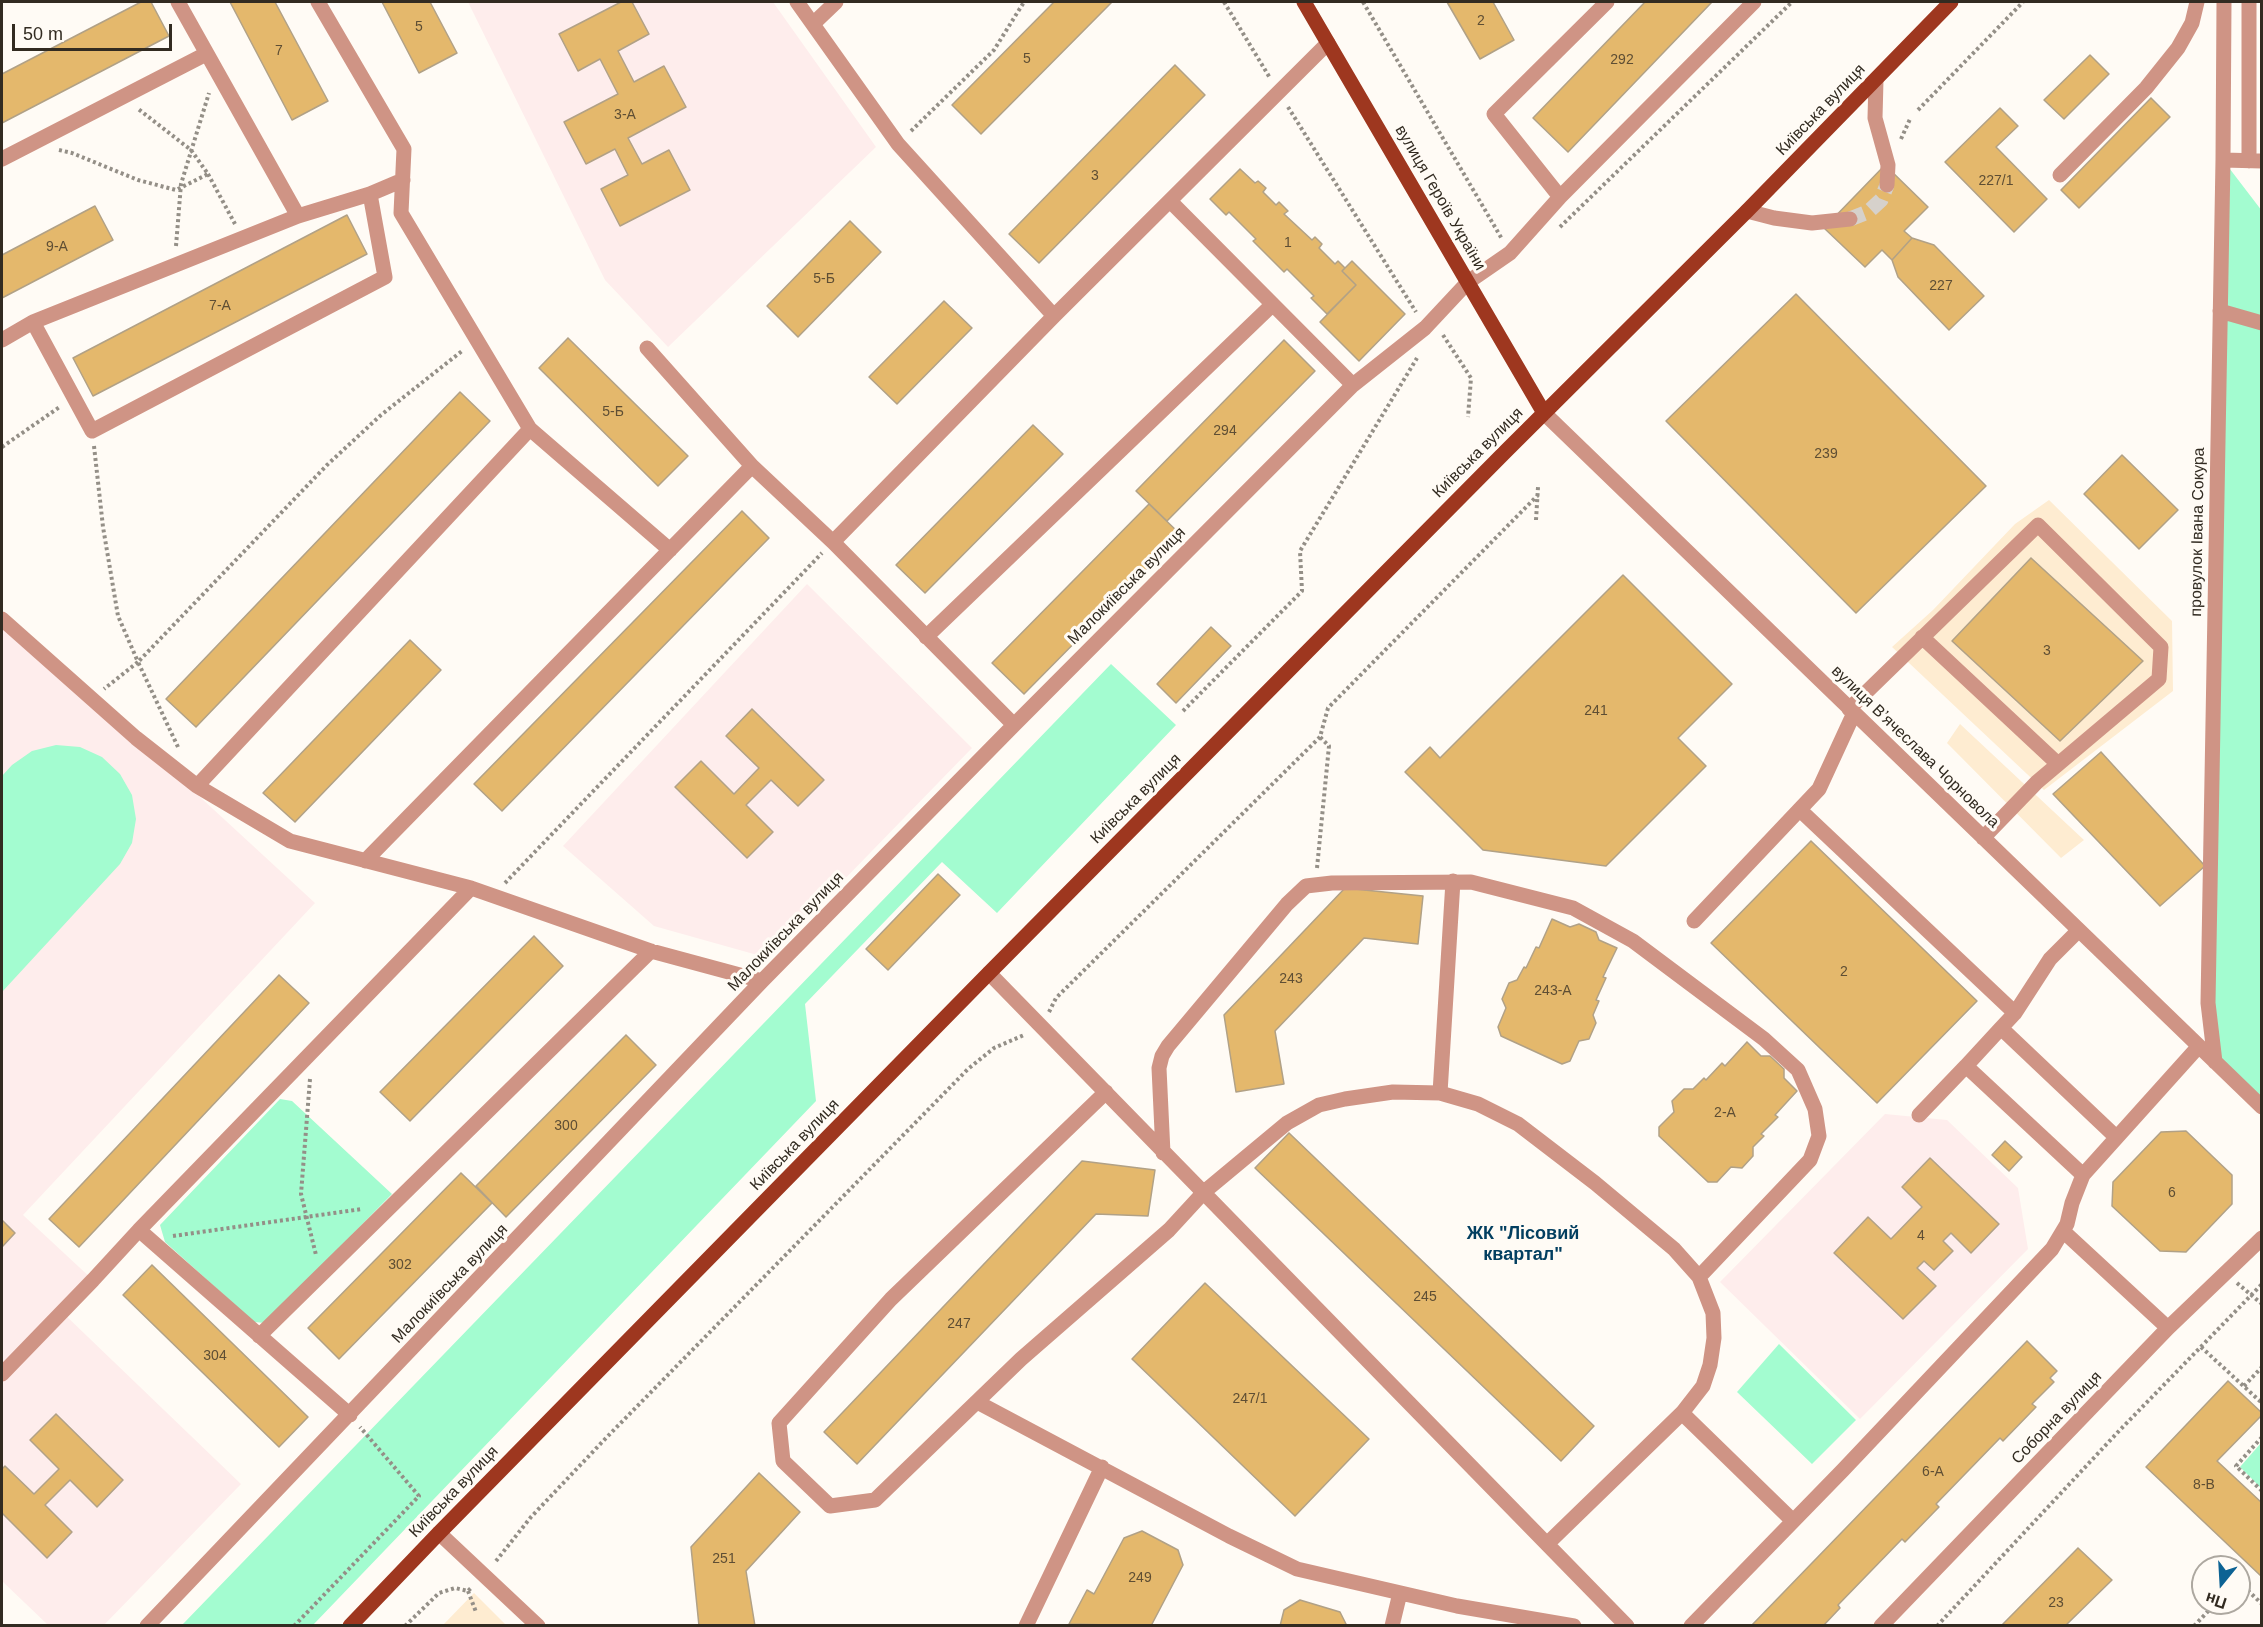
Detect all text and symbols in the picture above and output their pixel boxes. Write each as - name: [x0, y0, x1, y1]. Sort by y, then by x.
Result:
- scale bar: [15, 12, 176, 50]
- house number: 2: [1477, 13, 1485, 29]
- house number: 5: [415, 19, 423, 35]
- text: 50 m: [23, 24, 63, 44]
- house number: 7: [275, 43, 283, 59]
- house number: 5: [1023, 51, 1031, 67]
- house number: 292: [1610, 52, 1634, 68]
- street label: Київська вулиця: [1772, 60, 1870, 160]
- house number: 3-А: [614, 107, 636, 123]
- street label: вулиця Героїв України: [1391, 122, 1489, 274]
- house number: 3: [1091, 168, 1099, 184]
- house number: 227/1: [1978, 173, 2014, 189]
- house number: 1: [1284, 235, 1292, 251]
- house number: 9-А: [46, 239, 68, 255]
- house number: 5-Б: [813, 271, 835, 287]
- house number: 227: [1929, 278, 1953, 294]
- house number: 7-А: [209, 298, 231, 314]
- house number: 5-Б: [602, 404, 624, 420]
- street label: Київська вулиця: [1429, 404, 1527, 502]
- house number: 294: [1213, 423, 1237, 439]
- house number: 239: [1814, 446, 1838, 462]
- street label: провулок Івана Сокура: [2187, 447, 2209, 617]
- street label: Малокиївська вулиця: [1064, 523, 1190, 649]
- house number: 3: [2043, 643, 2051, 659]
- street label: вулиця Вʼячеслава Чорновола: [1827, 662, 2003, 832]
- house number: 241: [1584, 703, 1608, 719]
- street label: Київська вулиця: [1087, 750, 1185, 848]
- street label: Малокиївська вулиця: [724, 868, 848, 996]
- house number: 2: [1840, 964, 1848, 980]
- house number: 243: [1279, 971, 1303, 987]
- house number: 243-А: [1534, 983, 1572, 999]
- street label: Київська вулиця: [746, 1095, 844, 1195]
- house number: 2-А: [1714, 1105, 1736, 1121]
- house number: 300: [554, 1118, 578, 1134]
- house number: 6: [2168, 1185, 2176, 1201]
- street label: Малокиївська вулиця: [388, 1220, 512, 1348]
- district label: ЖК "Лісовий квартал": [1467, 1223, 1579, 1266]
- house number: 4: [1917, 1228, 1925, 1244]
- house number: 302: [388, 1257, 412, 1273]
- house number: 245: [1413, 1289, 1437, 1305]
- house number: 247: [947, 1316, 971, 1332]
- house number: 304: [203, 1348, 227, 1364]
- street label: Соборна вулиця: [2008, 1368, 2106, 1468]
- house number: 247/1: [1232, 1391, 1268, 1407]
- street label: Київська вулиця: [405, 1442, 503, 1542]
- house number: 6-А: [1922, 1464, 1944, 1480]
- house number: 8-В: [2193, 1477, 2215, 1493]
- house number: 251: [712, 1551, 736, 1567]
- north arrow: [2191, 1555, 2251, 1615]
- house number: 249: [1128, 1570, 1152, 1586]
- text: Пн: [2203, 1589, 2229, 1612]
- house number: 23: [2048, 1595, 2064, 1611]

